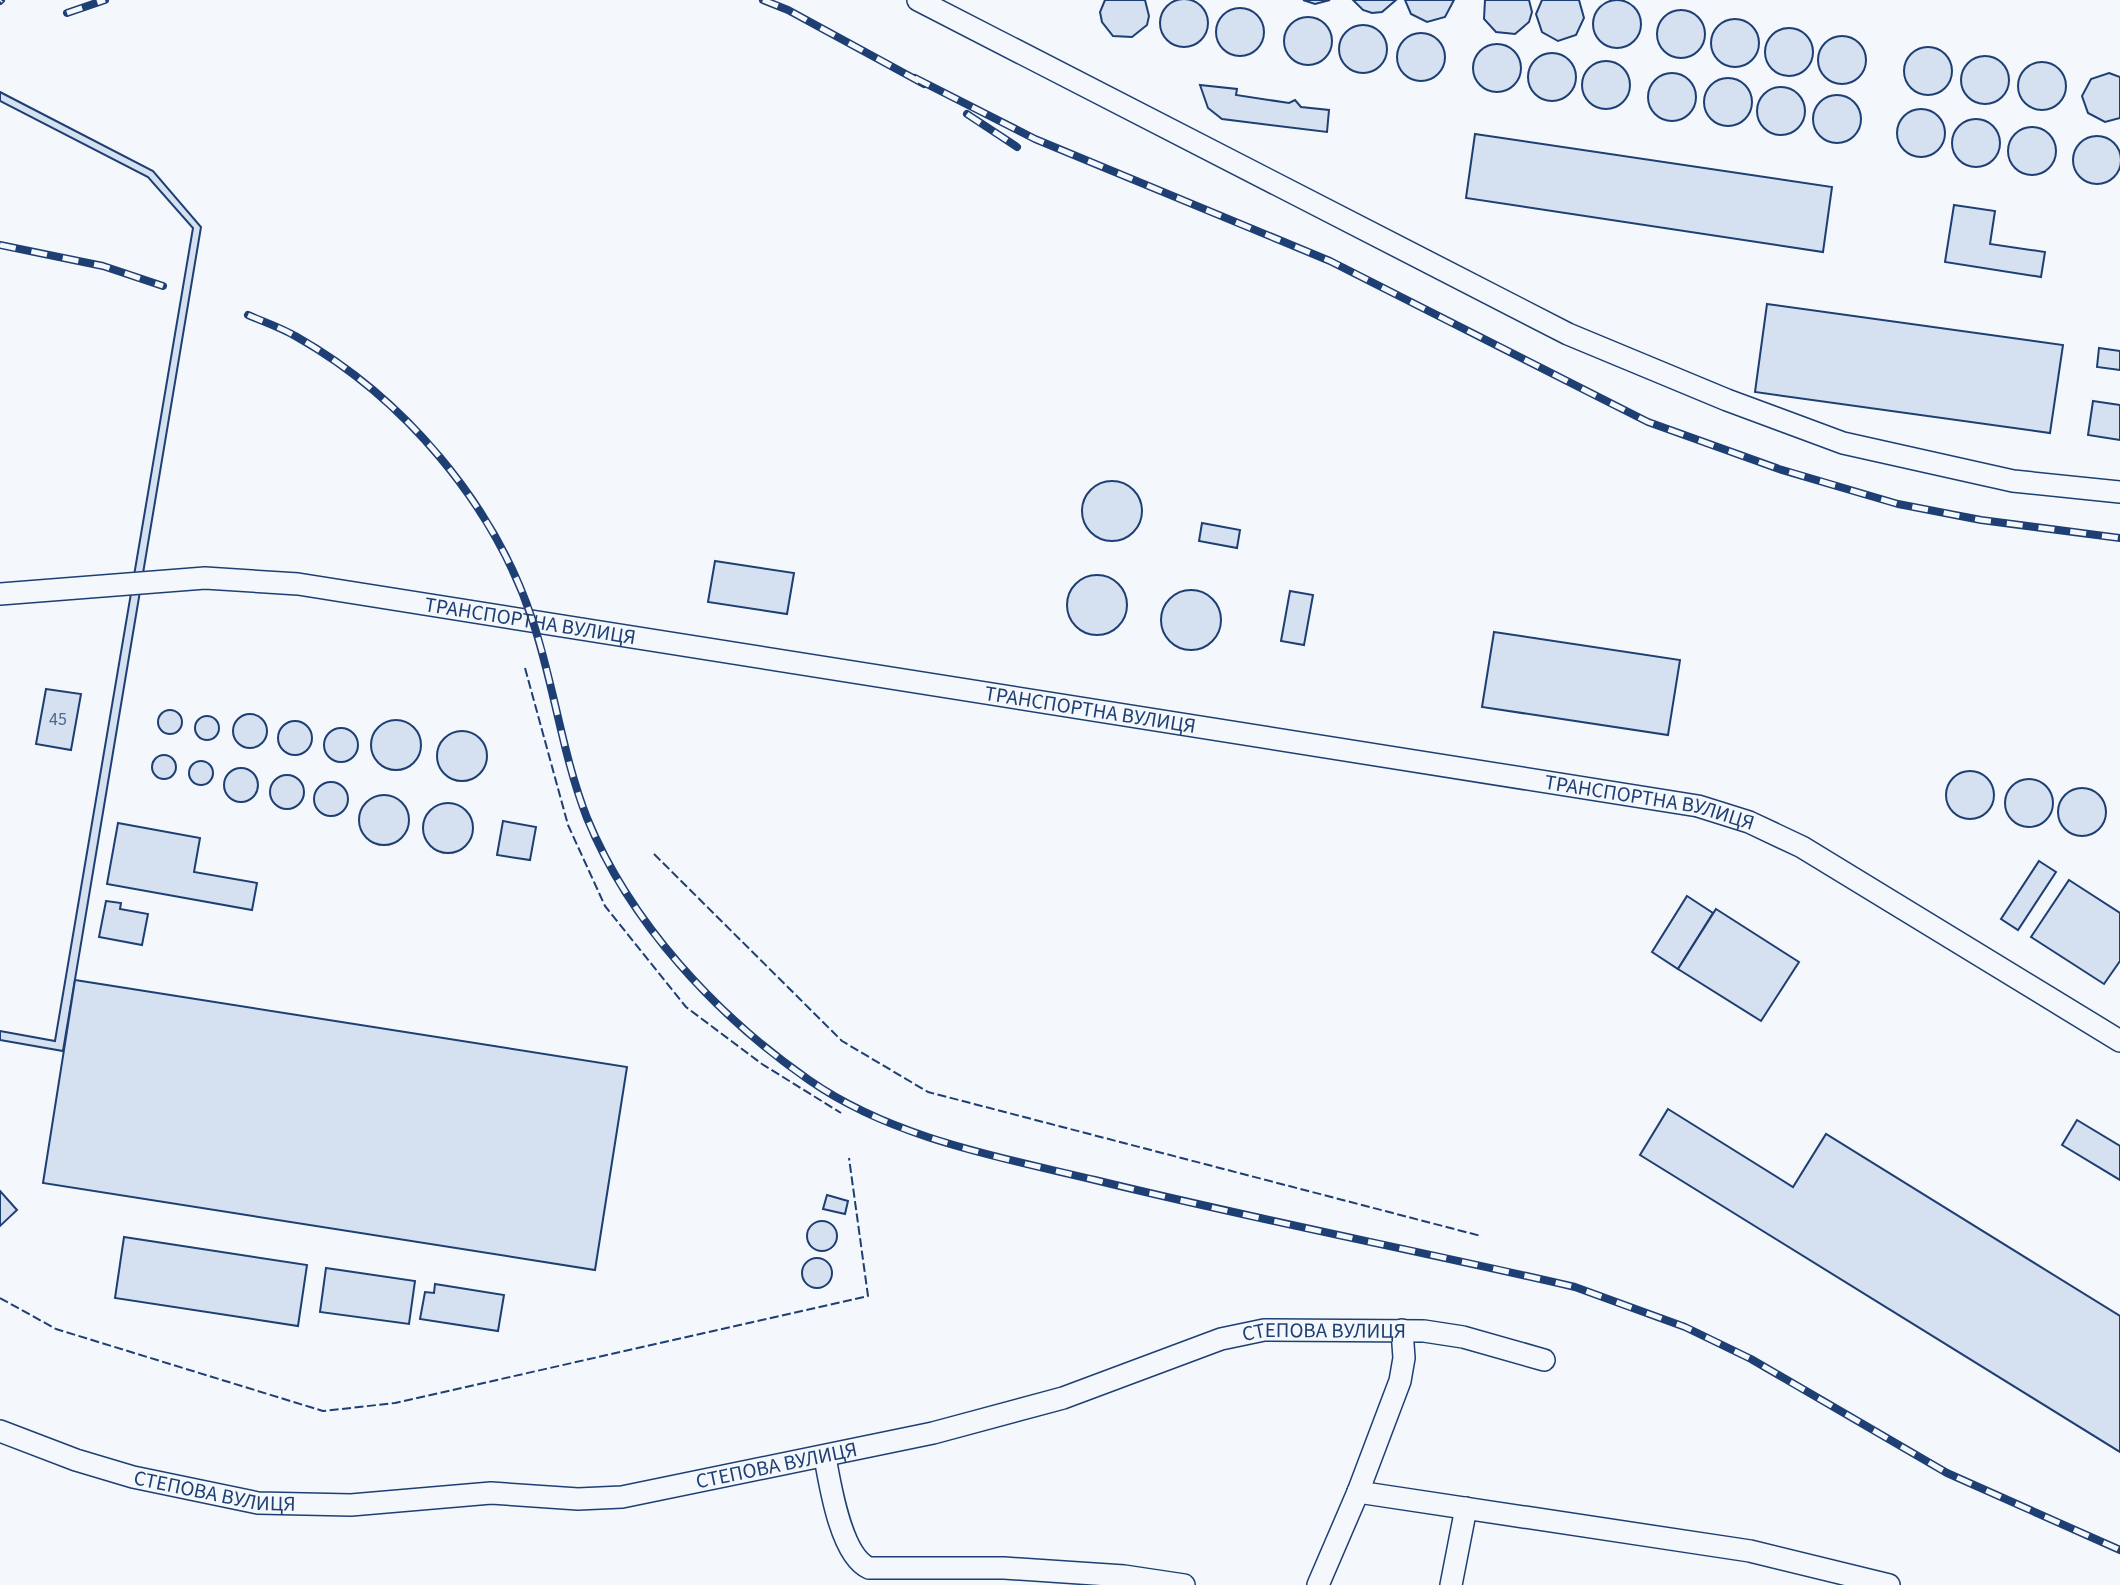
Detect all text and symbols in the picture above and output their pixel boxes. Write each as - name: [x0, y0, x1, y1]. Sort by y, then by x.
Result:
- street label: ТРАНСПОРТНА ВУЛИЦЯ: [423, 589, 638, 652]
- street label: ТРАНСПОРТНА ВУЛИЦЯ: [983, 678, 1198, 741]
- house number: 45: [49, 707, 67, 732]
- street label: ТРАНСПОРТНА ВУЛИЦЯ: [1543, 767, 1758, 838]
- street label: СТЕПОВА ВУЛИЦЯ: [1239, 1315, 1406, 1349]
- street label: СТЕПОВА ВУЛИЦЯ: [693, 1434, 860, 1496]
- street label: СТЕПОВА ВУЛИЦЯ: [131, 1463, 296, 1519]

